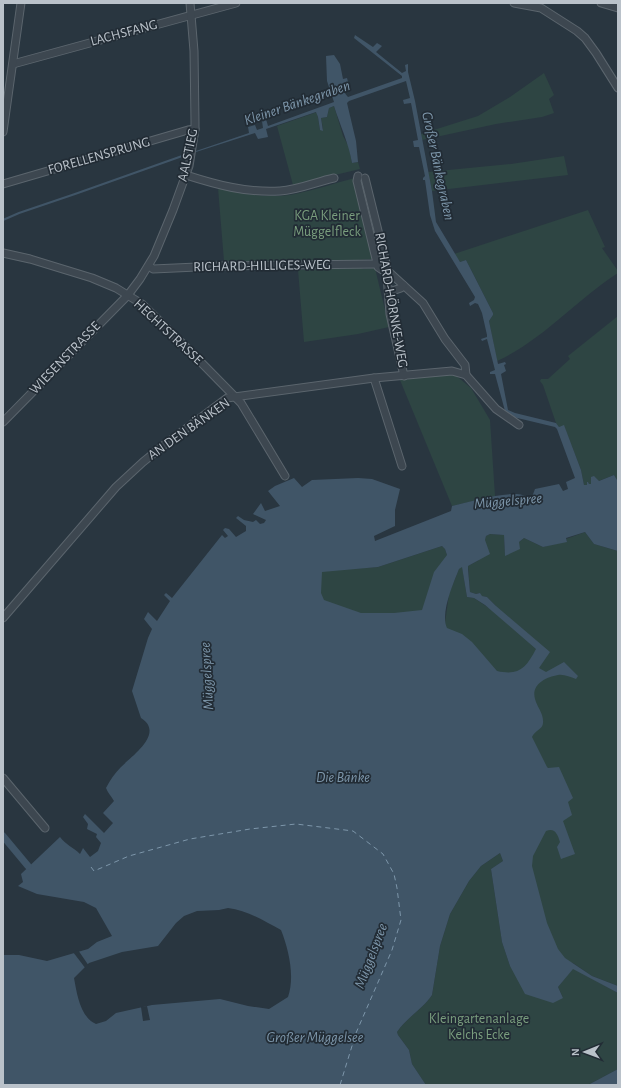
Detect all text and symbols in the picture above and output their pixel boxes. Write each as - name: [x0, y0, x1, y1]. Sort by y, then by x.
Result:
- street label: LACHSFANG: [89, 17, 159, 49]
- water label: Kleiner Bänkegraben: [242, 78, 352, 128]
- water label: Großer Bänkegraben: [419, 110, 457, 222]
- street label: AALSTIEG: [176, 127, 200, 183]
- street label: FORELLENSPRUNG: [46, 135, 152, 177]
- park label: KGA Kleiner Müggelfleck: [293, 209, 361, 239]
- street label: RICHARD-HÖRNKE-WEG: [372, 231, 413, 369]
- street label: RICHARD-HILLIGES-WEG: [193, 258, 331, 274]
- street label: HECHTSTRASSE: [131, 297, 205, 367]
- street label: WIESENSTRASSE: [27, 319, 103, 397]
- street label: AN DEN BÄNKEN: [144, 394, 233, 462]
- water label: Müggelspree: [473, 491, 543, 511]
- water label: Müggelspree: [198, 641, 216, 710]
- water label: Die Bänke: [316, 770, 370, 785]
- water label: Müggelspree: [352, 921, 390, 991]
- park label: Kleingartenanlage Kelchs Ecke: [429, 1012, 529, 1042]
- water label: Großer Müggelsee: [267, 1030, 364, 1045]
- north arrow: [565, 1032, 605, 1072]
- text: N: [570, 1048, 581, 1056]

